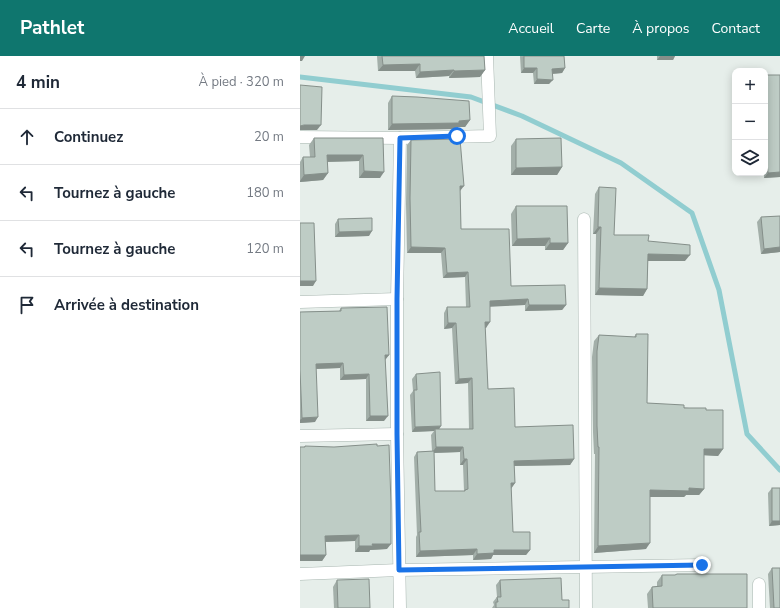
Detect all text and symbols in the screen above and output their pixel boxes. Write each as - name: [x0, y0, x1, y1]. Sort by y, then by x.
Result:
- text: Pathlet: [20, 15, 84, 41]
- text: Accueil: [508, 19, 554, 38]
- text: Carte: [576, 19, 610, 38]
- text: À propos: [632, 19, 690, 38]
- text: Contact: [712, 19, 760, 38]
- map controls: [732, 68, 768, 176]
- button: +: [732, 68, 768, 104]
- text: 4 min: [16, 71, 60, 94]
- text: À pied · 320 m: [199, 73, 284, 91]
- button: −: [732, 104, 768, 140]
- icon: ahead: [16, 126, 38, 148]
- text: Continuez: [54, 127, 123, 147]
- route start: [448, 127, 466, 145]
- text: 20 m: [254, 128, 284, 146]
- button: layers: [732, 140, 768, 176]
- icon: left: [16, 182, 38, 204]
- text: Tournez à gauche: [54, 183, 176, 203]
- text: 180 m: [246, 184, 284, 202]
- icon: left: [16, 238, 38, 260]
- text: Tournez à gauche: [54, 239, 176, 259]
- text: 120 m: [246, 240, 284, 258]
- icon: arrive: [16, 294, 38, 316]
- text: Arrivée à destination: [54, 295, 199, 315]
- route end: [693, 556, 711, 574]

